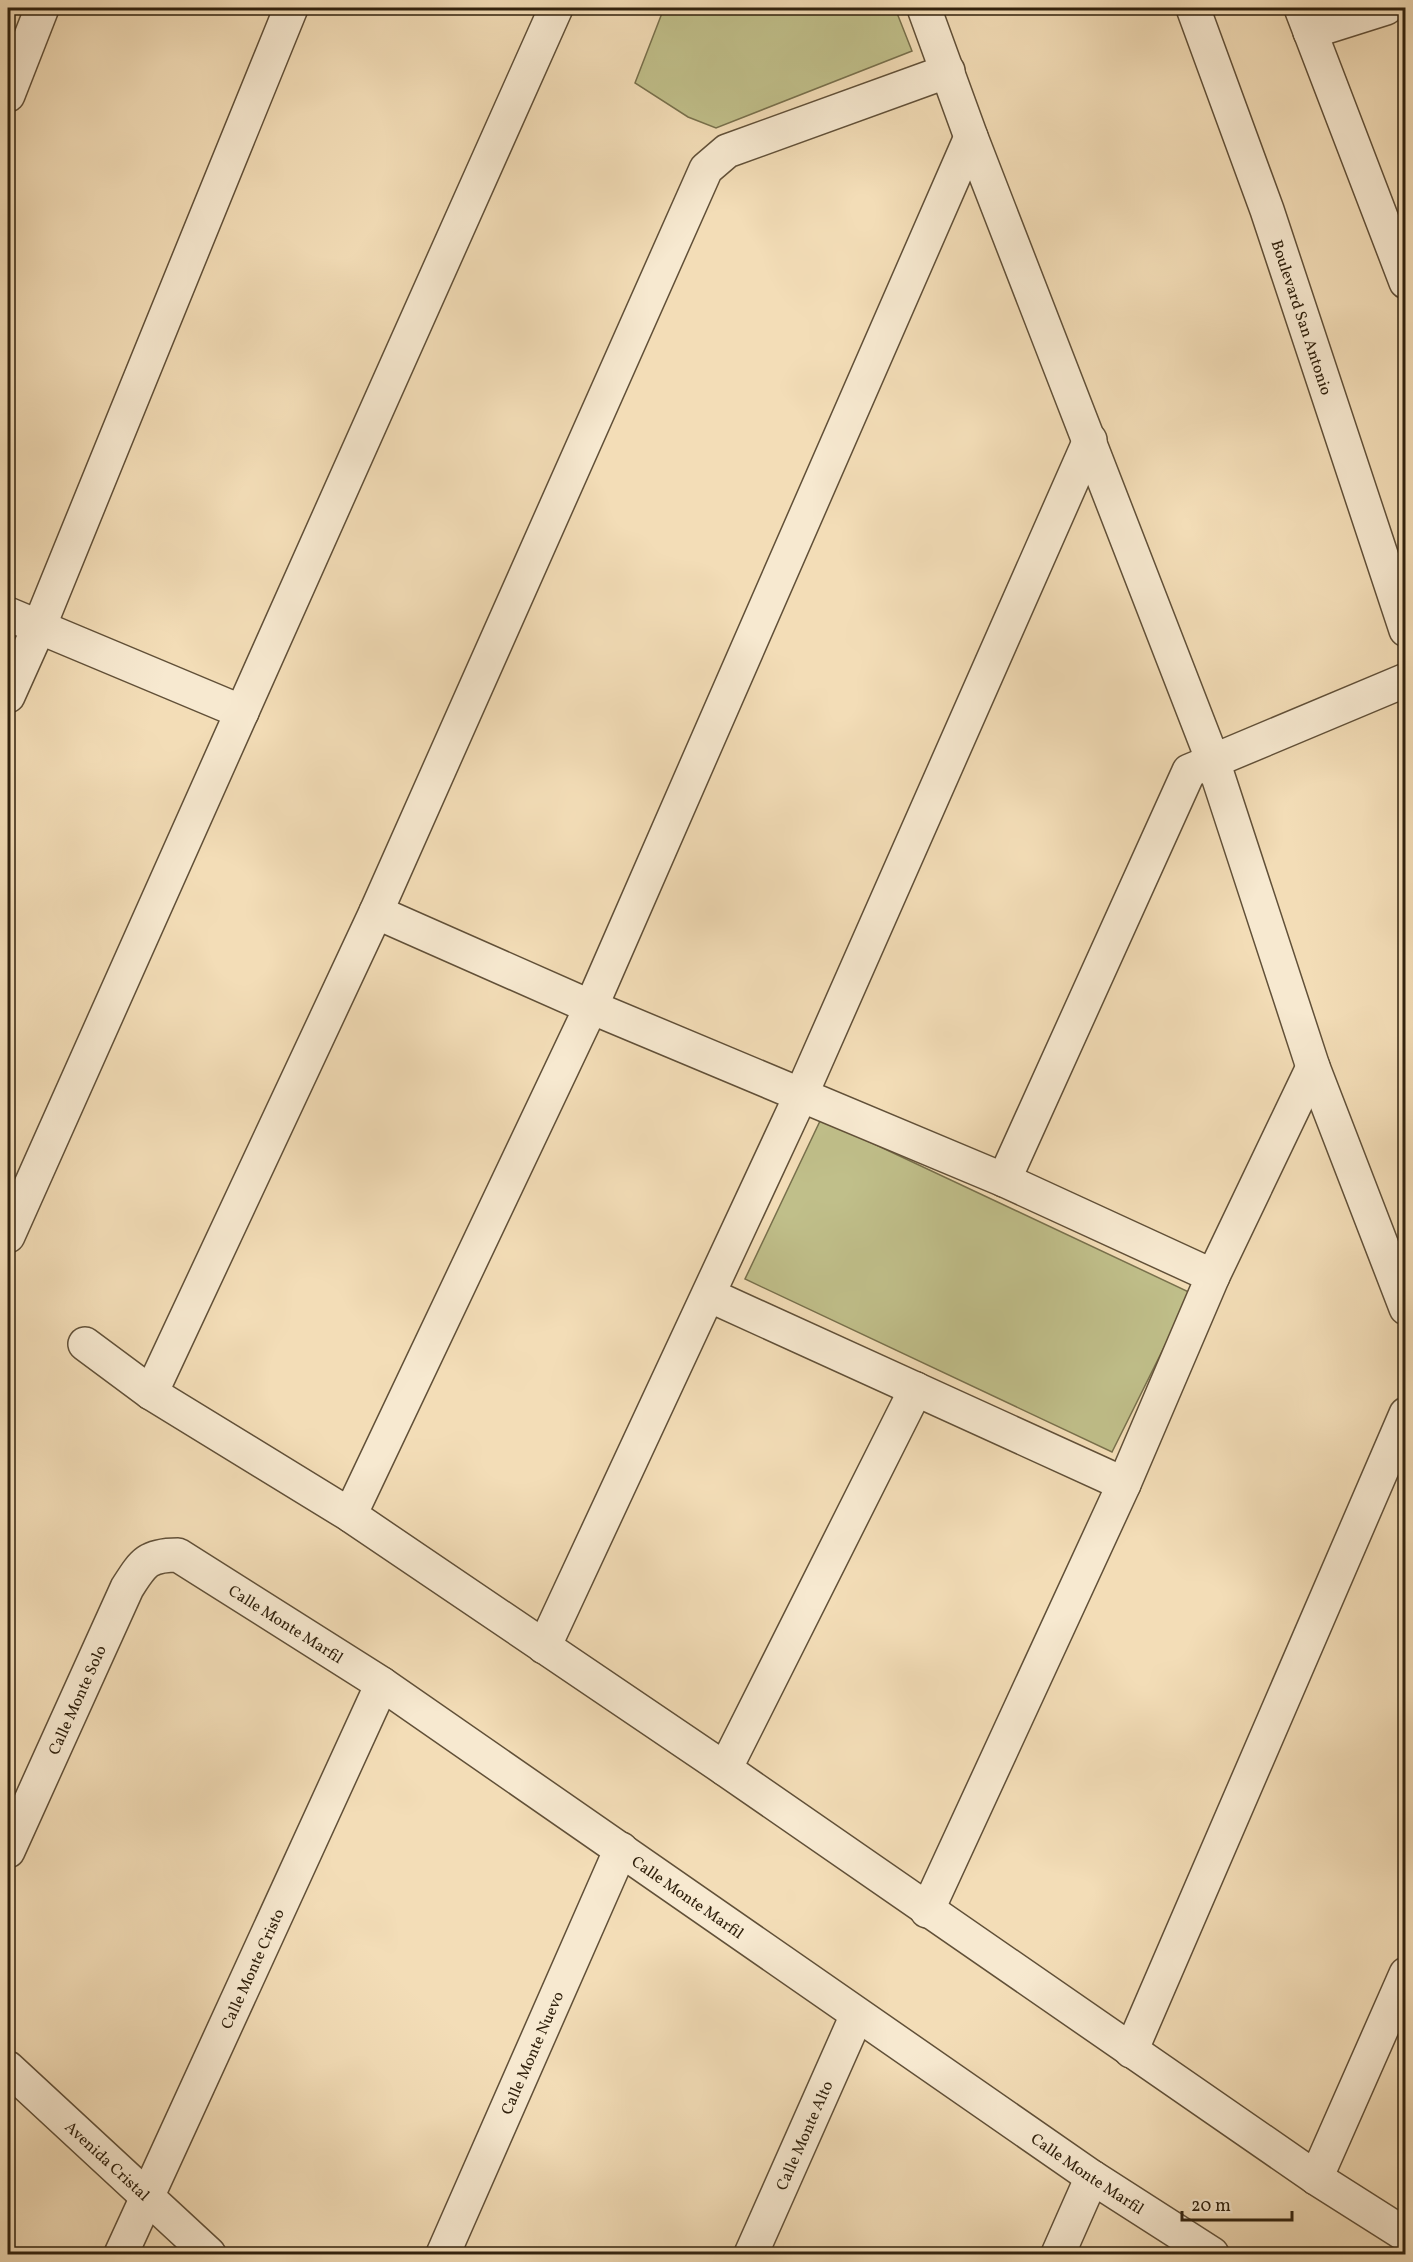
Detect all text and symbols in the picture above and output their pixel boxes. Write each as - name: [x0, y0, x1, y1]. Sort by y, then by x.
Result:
- street label: Boulevard San Antonio: [1265, 237, 1337, 398]
- street label: Calle Monte Marfil: [223, 1581, 347, 1670]
- street label: Calle Monte Solo: [44, 1642, 113, 1759]
- street label: Calle Monte Marfil: [626, 1851, 748, 1945]
- street label: Calle Monte Cristo: [216, 1905, 291, 2033]
- street label: Calle Monte Nuevo: [497, 1988, 570, 2119]
- street label: Calle Monte Alto: [772, 2078, 839, 2194]
- street label: Avenida Cristal: [59, 2117, 154, 2207]
- street label: Calle Monte Marfil: [1026, 2129, 1148, 2221]
- scale bar: [1182, 2184, 1292, 2222]
- text: 20 m: [1191, 2194, 1231, 2219]

